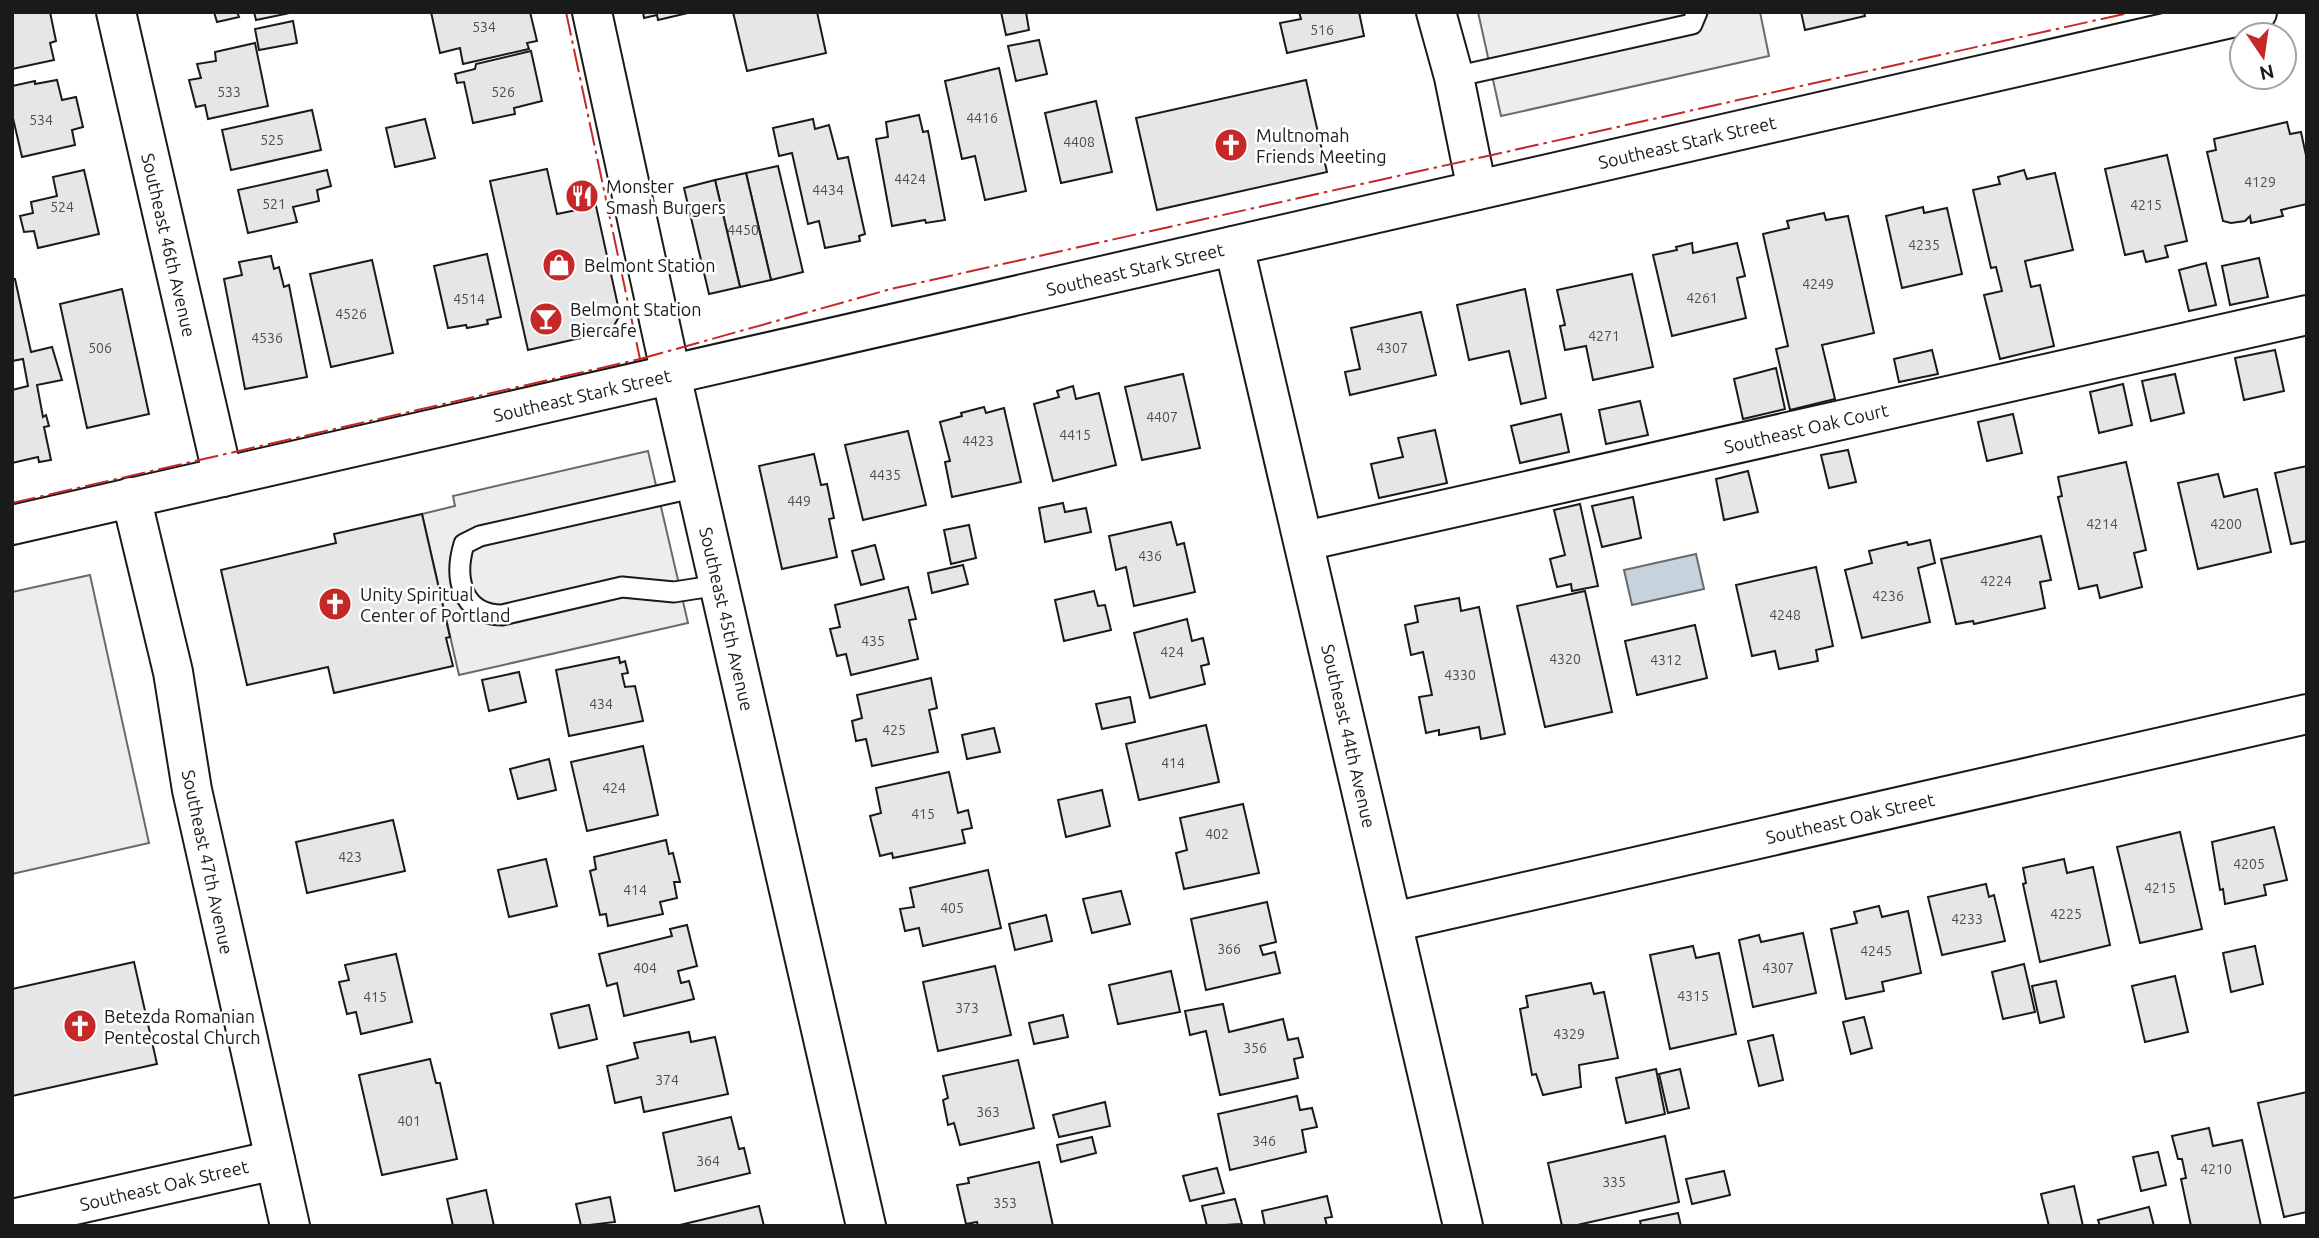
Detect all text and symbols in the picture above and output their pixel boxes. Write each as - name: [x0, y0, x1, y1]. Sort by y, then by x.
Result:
- house number: 534: [472, 19, 496, 35]
- north arrow: [2228, 21, 2298, 91]
- house number: 516: [1310, 22, 1334, 38]
- text: N: [2257, 60, 2276, 85]
- house number: 533: [217, 84, 241, 100]
- house number: 526: [491, 84, 515, 100]
- house number: 4416: [966, 110, 998, 126]
- house number: 534: [29, 112, 53, 128]
- street label: Southeast Stark Street: [1596, 112, 1778, 172]
- place label: Multnomah Friends Meeting: [1256, 125, 1387, 166]
- church icon: Multnomah Friends Meeting: [1212, 126, 1250, 164]
- house number: 525: [260, 132, 284, 148]
- house number: 4408: [1063, 134, 1095, 150]
- street label: Southeast 46th Avenue: [138, 151, 200, 339]
- house number: 4424: [894, 171, 926, 187]
- house number: 4129: [2244, 174, 2276, 190]
- place label: Monster Smash Burgers: [606, 176, 726, 217]
- restaurant icon: Monster Smash Burgers: [563, 177, 601, 215]
- house number: 4434: [812, 182, 844, 198]
- house number: 521: [262, 196, 286, 212]
- house number: 4215: [2130, 197, 2162, 213]
- house number: 524: [50, 199, 74, 215]
- house number: 4450: [727, 222, 759, 238]
- house number: 4235: [1908, 237, 1940, 253]
- street label: Southeast Stark Street: [1044, 239, 1226, 299]
- shop icon: Belmont Station: [540, 246, 578, 284]
- place label: Belmont Station: [584, 255, 716, 275]
- house number: 4249: [1802, 276, 1834, 292]
- house number: 4261: [1686, 290, 1718, 306]
- house number: 4514: [453, 291, 485, 307]
- place label: Belmont Station Biercafe: [570, 299, 702, 340]
- bar icon: Belmont Station Biercafe: [527, 300, 565, 338]
- house number: 4526: [335, 306, 367, 322]
- house number: 4271: [1588, 328, 1620, 344]
- house number: 4536: [251, 330, 283, 346]
- house number: 506: [88, 340, 112, 356]
- house number: 4307: [1376, 340, 1408, 356]
- street label: Southeast Stark Street: [491, 365, 673, 425]
- street label: Southeast Oak Court: [1722, 399, 1890, 457]
- house number: 4407: [1146, 409, 1178, 425]
- house number: 4415: [1059, 427, 1091, 443]
- house number: 4423: [962, 433, 994, 449]
- house number: 4435: [869, 467, 901, 483]
- house number: 449: [787, 493, 811, 509]
- house number: 4214: [2086, 516, 2118, 532]
- house number: 4200: [2210, 516, 2242, 532]
- street label: Southeast 45th Avenue: [696, 525, 758, 713]
- house number: 436: [1138, 548, 1162, 564]
- house number: 4224: [1980, 573, 2012, 589]
- place label: Unity Spiritual Center of Portland: [360, 584, 510, 625]
- church icon: Unity Spiritual Center of Portland: [316, 585, 354, 623]
- house number: 4236: [1872, 588, 1904, 604]
- house number: 4248: [1769, 607, 1801, 623]
- house number: 435: [861, 633, 885, 649]
- street label: Southeast 44th Avenue: [1318, 642, 1380, 830]
- house number: 424: [1160, 644, 1184, 660]
- house number: 4320: [1549, 651, 1581, 667]
- house number: 4312: [1650, 652, 1682, 668]
- house number: 4330: [1444, 667, 1476, 683]
- house number: 434: [589, 696, 613, 712]
- house number: 425: [882, 722, 906, 738]
- house number: 414: [1161, 755, 1185, 771]
- street label: Southeast 47th Avenue: [179, 768, 237, 956]
- house number: 424: [602, 780, 626, 796]
- street label: Southeast Oak Street: [1764, 789, 1936, 847]
- house number: 415: [911, 806, 935, 822]
- house number: 402: [1205, 826, 1229, 842]
- house number: 423: [338, 849, 362, 865]
- house number: 4205: [2233, 856, 2265, 872]
- house number: 4215: [2144, 880, 2176, 896]
- house number: 414: [623, 882, 647, 898]
- house number: 405: [940, 900, 964, 916]
- house number: 4225: [2050, 906, 2082, 922]
- house number: 4233: [1951, 911, 1983, 927]
- house number: 366: [1217, 941, 1241, 957]
- house number: 4245: [1860, 943, 1892, 959]
- house number: 404: [633, 960, 657, 976]
- house number: 4307: [1762, 960, 1794, 976]
- house number: 4315: [1677, 988, 1709, 1004]
- house number: 415: [363, 989, 387, 1005]
- house number: 373: [955, 1000, 979, 1016]
- place label: Betezda Romanian Pentecostal Church: [104, 1006, 260, 1047]
- church icon: Betezda Romanian Pentecostal Church: [61, 1007, 99, 1045]
- house number: 4329: [1553, 1026, 1585, 1042]
- house number: 356: [1243, 1040, 1267, 1056]
- house number: 374: [655, 1072, 679, 1088]
- house number: 363: [976, 1104, 1000, 1120]
- house number: 401: [397, 1113, 421, 1129]
- house number: 346: [1252, 1133, 1276, 1149]
- house number: 364: [696, 1153, 720, 1169]
- street label: Southeast Oak Street: [78, 1156, 250, 1214]
- house number: 4210: [2200, 1161, 2232, 1177]
- house number: 335: [1602, 1174, 1626, 1190]
- house number: 353: [993, 1195, 1017, 1211]

